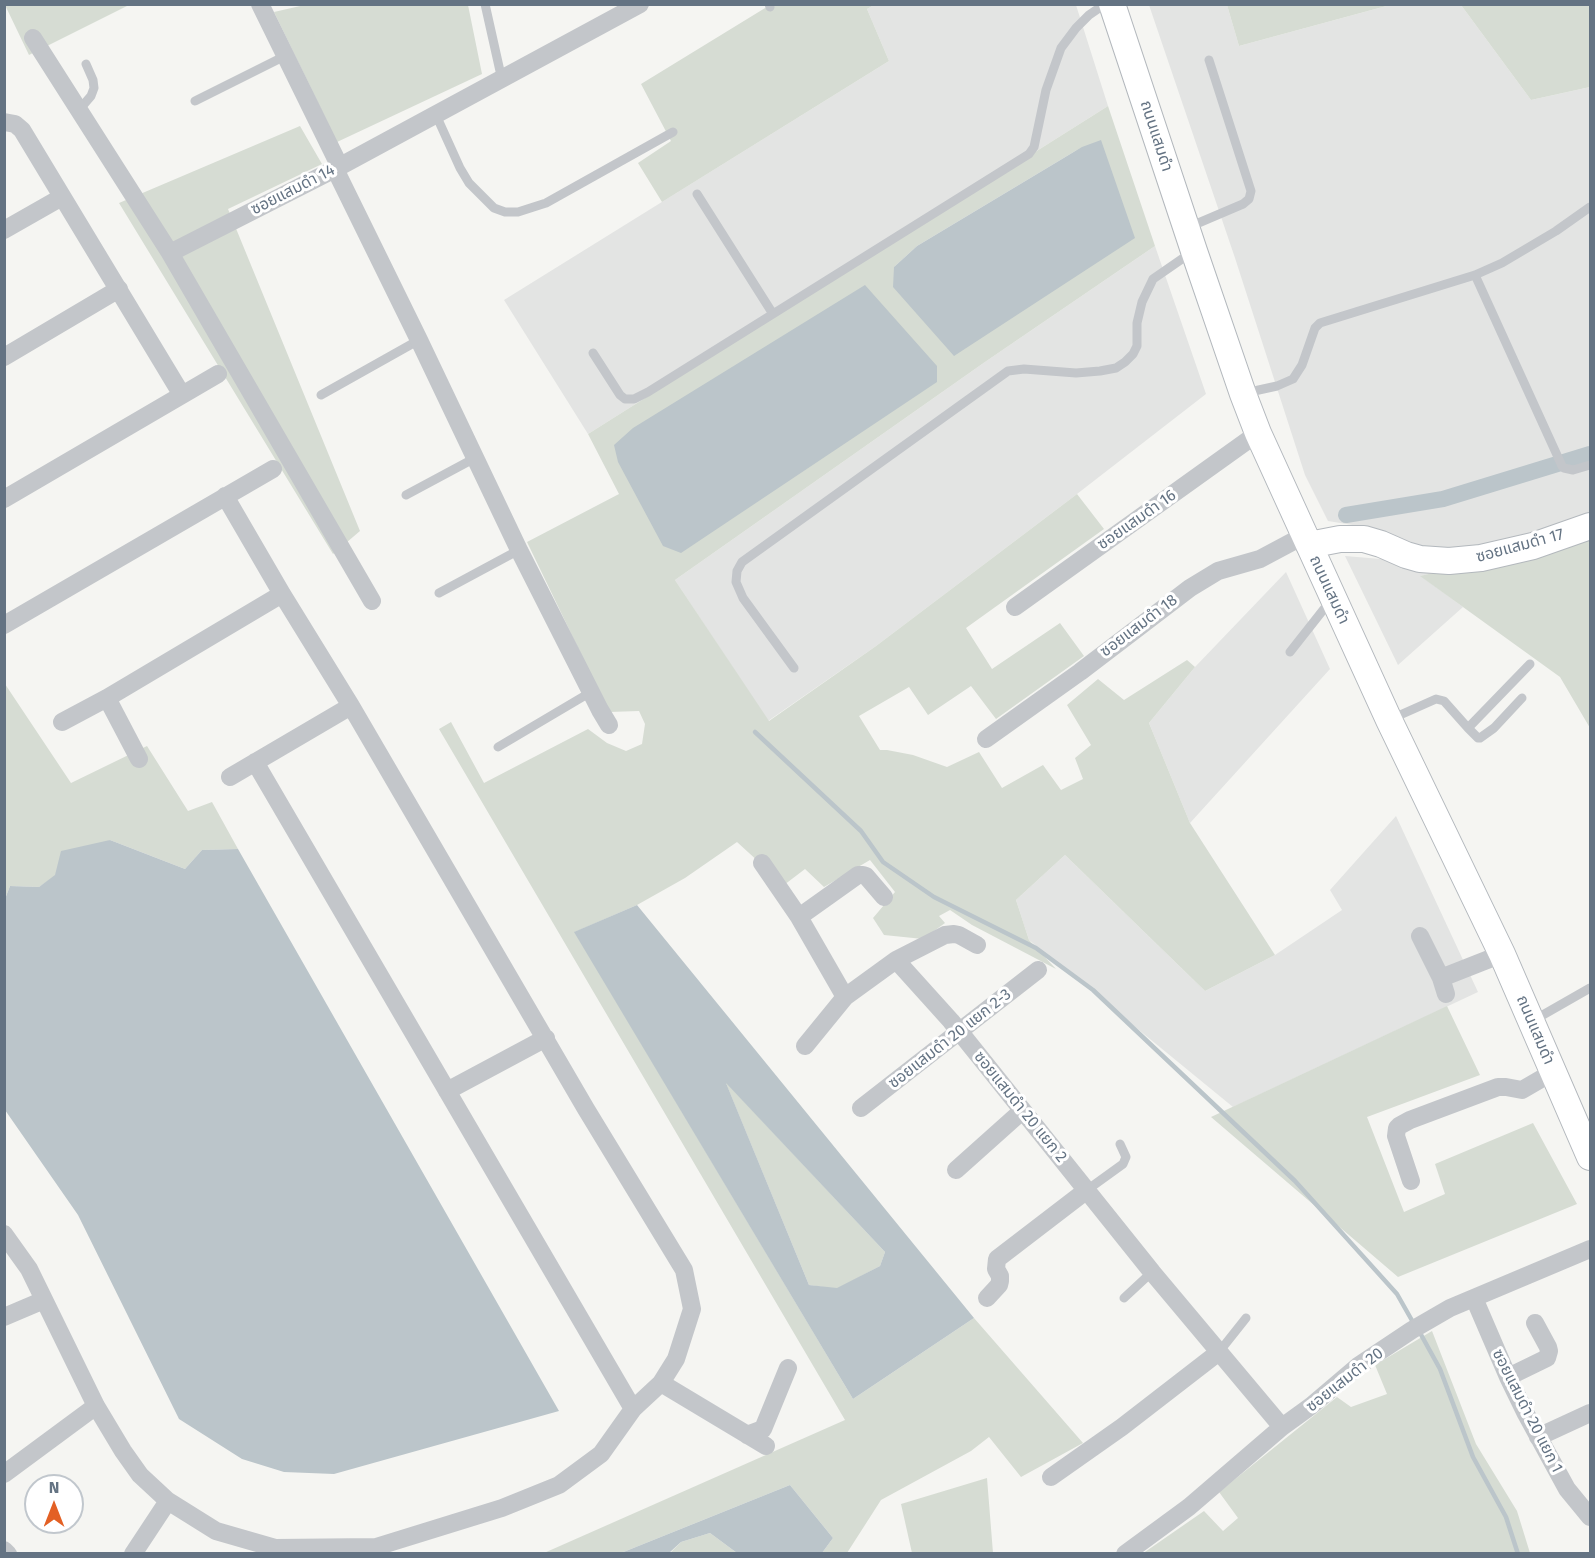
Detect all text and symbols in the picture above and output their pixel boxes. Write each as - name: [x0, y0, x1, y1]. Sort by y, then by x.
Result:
- street label: ถนนแสมดำ: [1136, 98, 1176, 174]
- street label: ซอยแสมดำ 14: [248, 161, 338, 219]
- street label: ซอยแสมดำ 16: [1094, 486, 1180, 554]
- street label: ซอยแสมดำ 17: [1474, 525, 1566, 567]
- street label: ถนนแสมดำ: [1305, 553, 1353, 627]
- street label: ซอยแสมดำ 18: [1097, 591, 1181, 661]
- street label: ซอยแสมดำ 20 แยก 2-3: [885, 985, 1015, 1093]
- street label: ถนนแสมดำ: [1512, 992, 1558, 1068]
- street label: ซอยแสมดำ 20 แยก 2: [969, 1048, 1071, 1166]
- street label: ซอยแสมดำ 20: [1302, 1344, 1388, 1416]
- street label: ซอยแสมดำ 20 แยก 1: [1488, 1346, 1566, 1476]
- north arrow: [24, 1474, 84, 1534]
- text: N: [49, 1478, 59, 1497]

